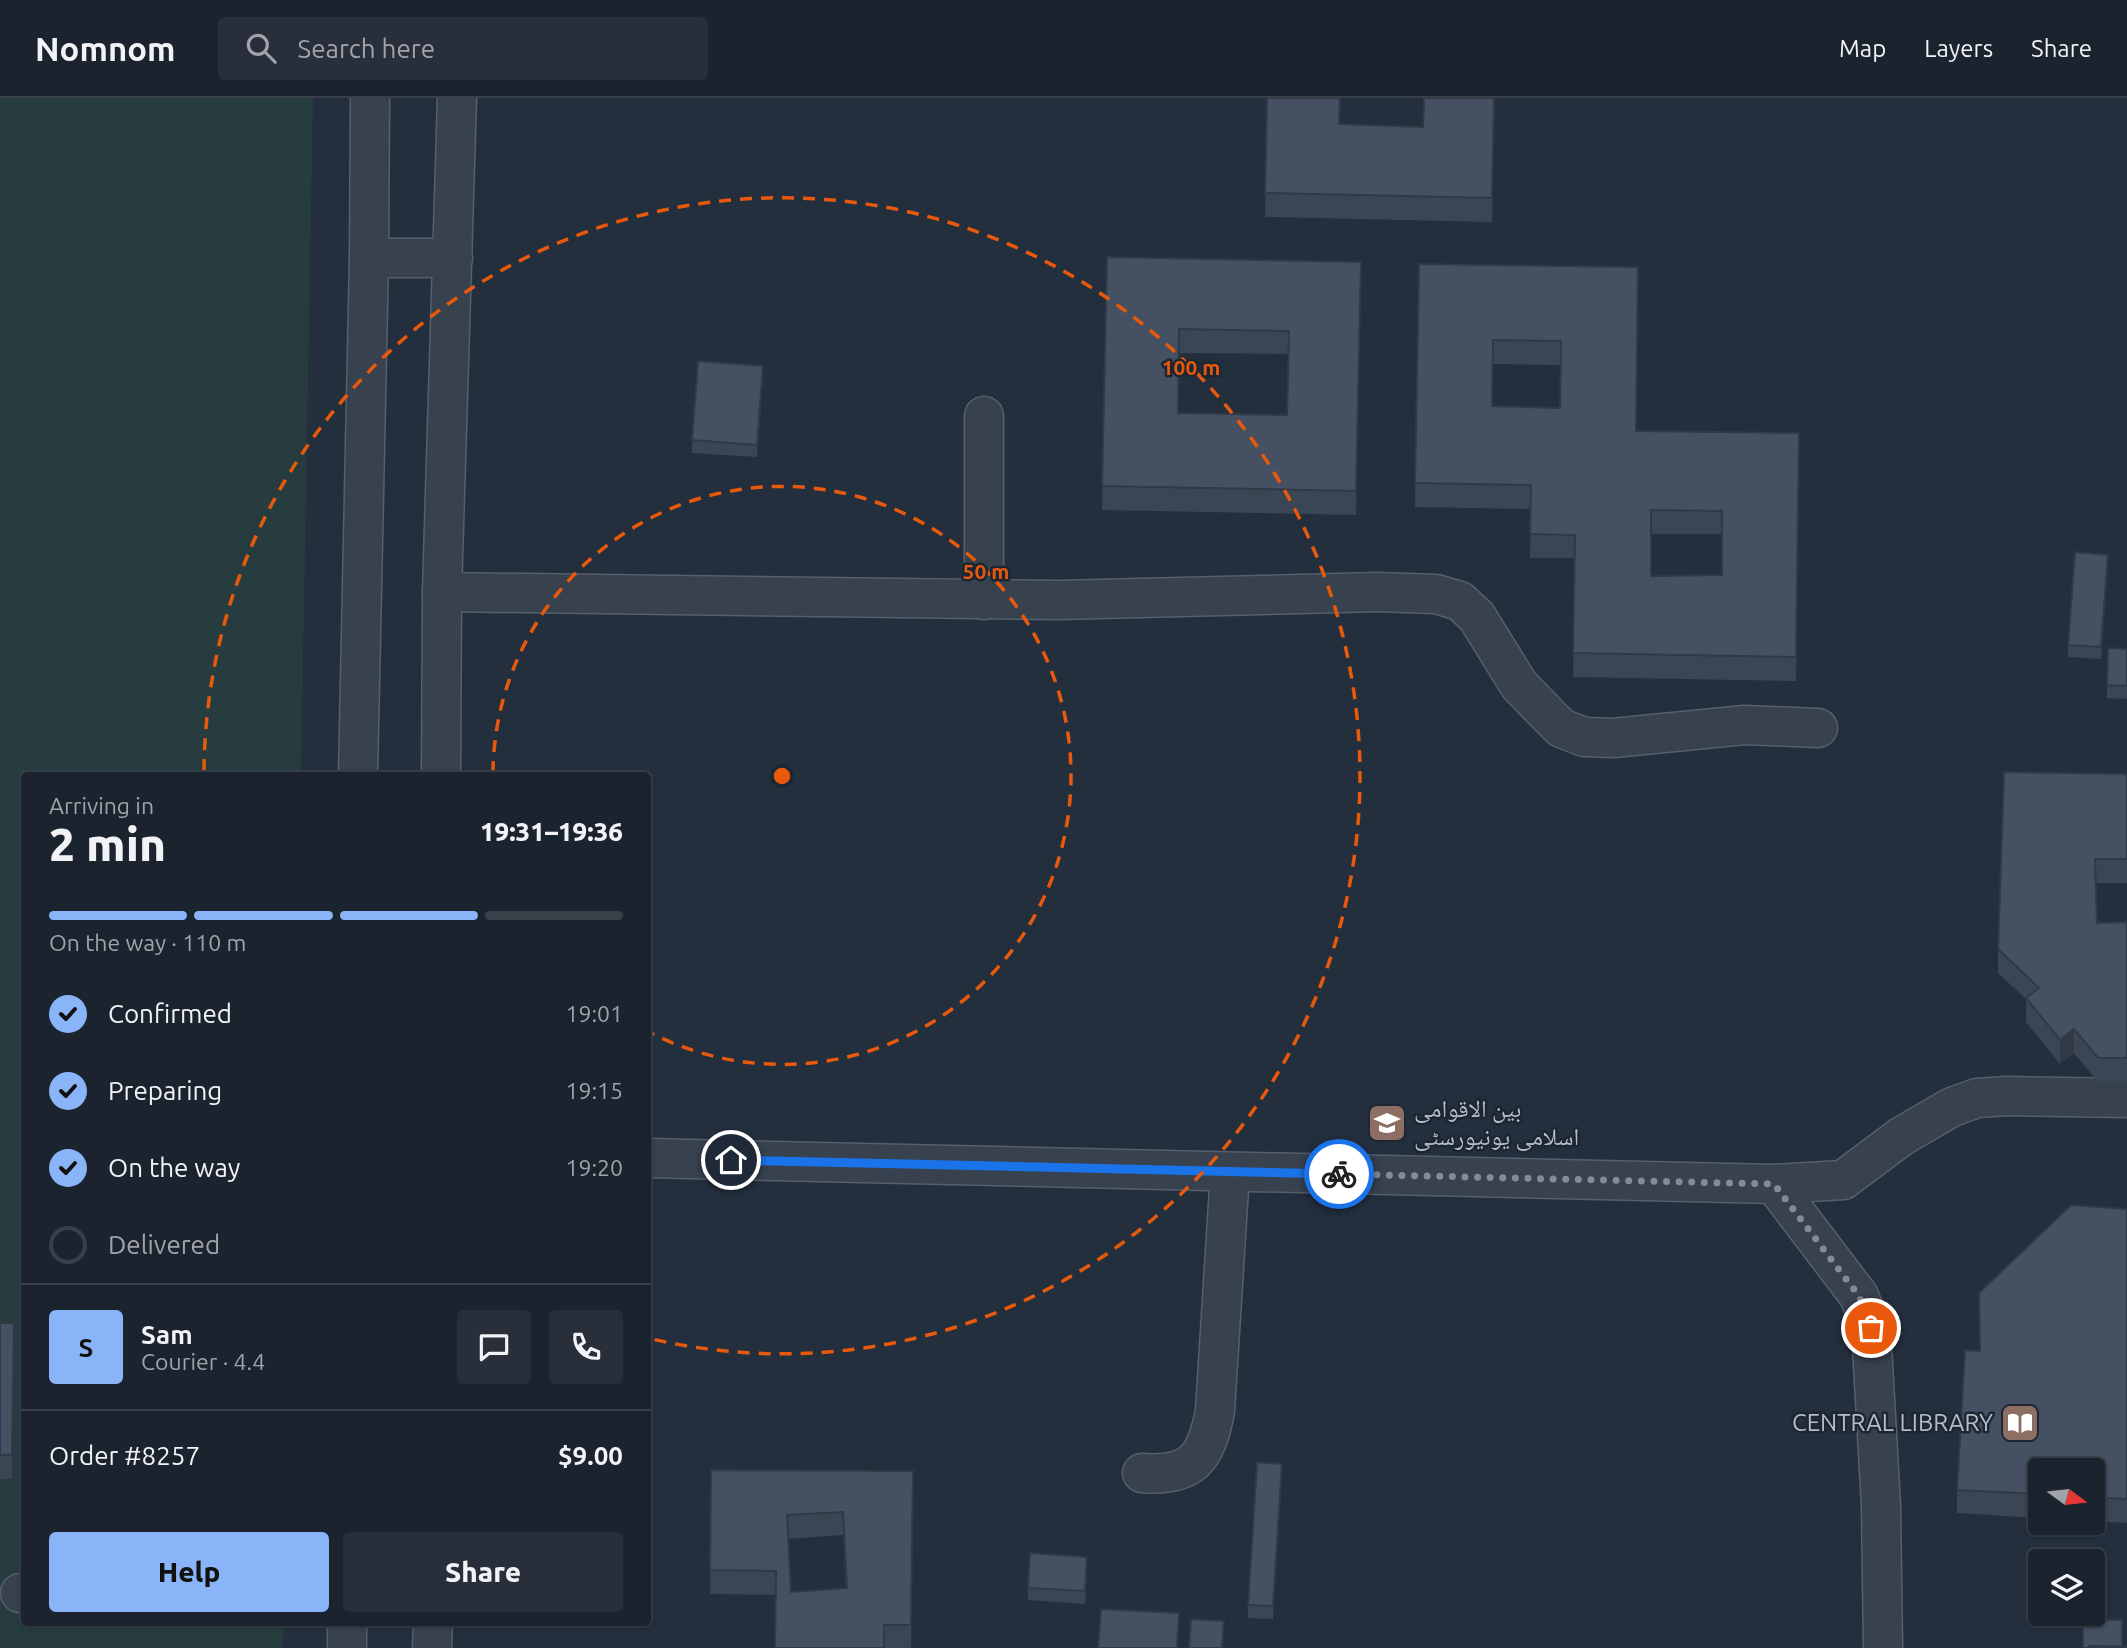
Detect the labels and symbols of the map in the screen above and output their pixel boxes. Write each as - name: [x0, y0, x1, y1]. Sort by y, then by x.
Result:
- text: 100 m: [1162, 355, 1220, 379]
- text: 50 m: [963, 559, 1009, 583]
- centre of rings: [770, 764, 794, 788]
- place label: بین الاقوامی اسلامی یونیورسٹی: [1414, 1095, 1579, 1151]
- school or university icon: بین الاقوامی اسلامی یونیورسٹی: [1366, 1102, 1408, 1144]
- pin: [701, 1130, 761, 1190]
- courier: [1304, 1139, 1374, 1209]
- pin: [1841, 1298, 1901, 1358]
- library icon: CENTRAL LIBRARY: [1999, 1402, 2041, 1444]
- place label: CENTRAL LIBRARY: [1792, 1409, 1993, 1436]
- north arrow: [2028, 1458, 2105, 1535]

